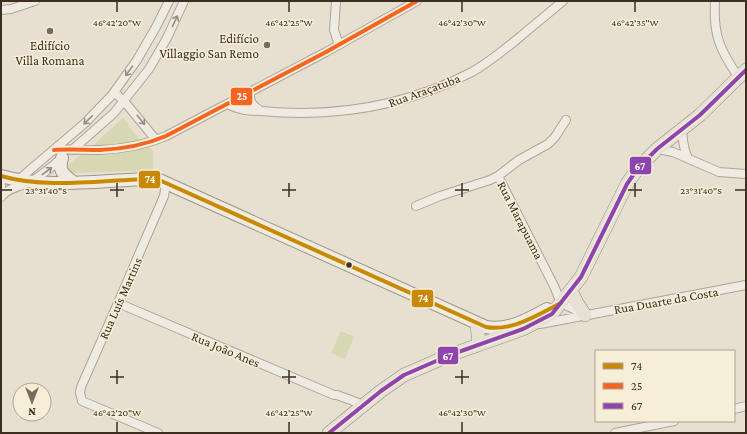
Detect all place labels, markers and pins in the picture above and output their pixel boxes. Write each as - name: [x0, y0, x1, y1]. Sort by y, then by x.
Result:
- marker: Edifício Villa Romana: [45, 26, 55, 36]
- place label: Edifício Villaggio San Remo: [160, 31, 259, 61]
- place label: Edifício Villa Romana: [16, 38, 84, 68]
- marker: Edifício Villaggio San Remo: [262, 40, 272, 50]
- unlabelled marker: [344, 260, 354, 270]

